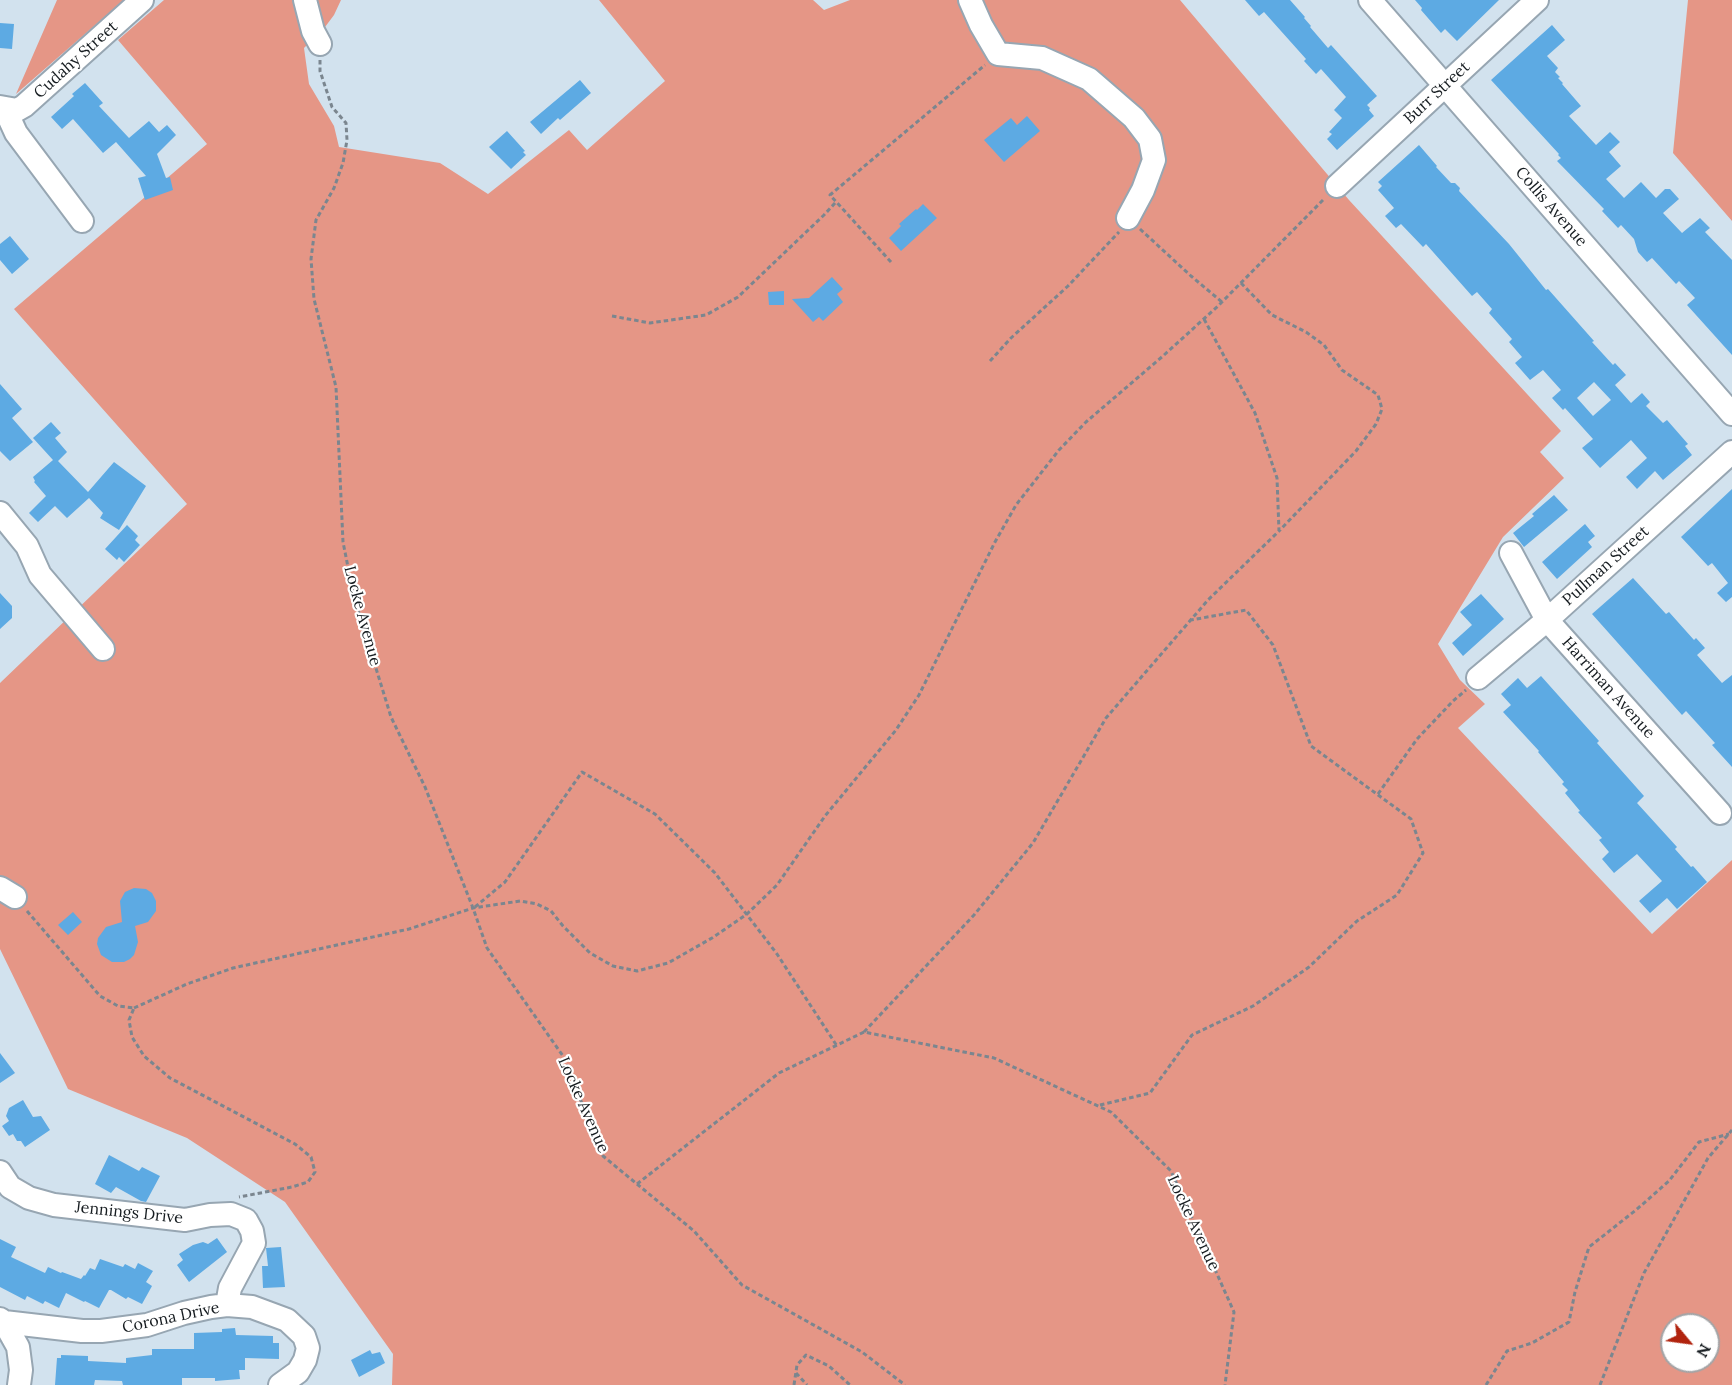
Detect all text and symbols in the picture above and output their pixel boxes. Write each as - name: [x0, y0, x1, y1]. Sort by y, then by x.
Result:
- street label: Cudahy Street: [30, 17, 122, 103]
- street label: Burr Street: [1400, 58, 1474, 128]
- street label: Collis Avenue: [1511, 163, 1591, 251]
- street label: Pullman Street: [1559, 522, 1653, 610]
- street label: Locke Avenue: [339, 564, 385, 668]
- street label: Harriman Avenue: [1557, 633, 1659, 743]
- street label: Locke Avenue: [553, 1054, 613, 1156]
- street label: Locke Avenue: [1163, 1172, 1223, 1274]
- street label: Jennings Drive: [74, 1198, 184, 1228]
- street label: Corona Drive: [121, 1298, 221, 1338]
- north arrow: [1660, 1313, 1720, 1373]
- text: N: [1692, 1340, 1716, 1361]

